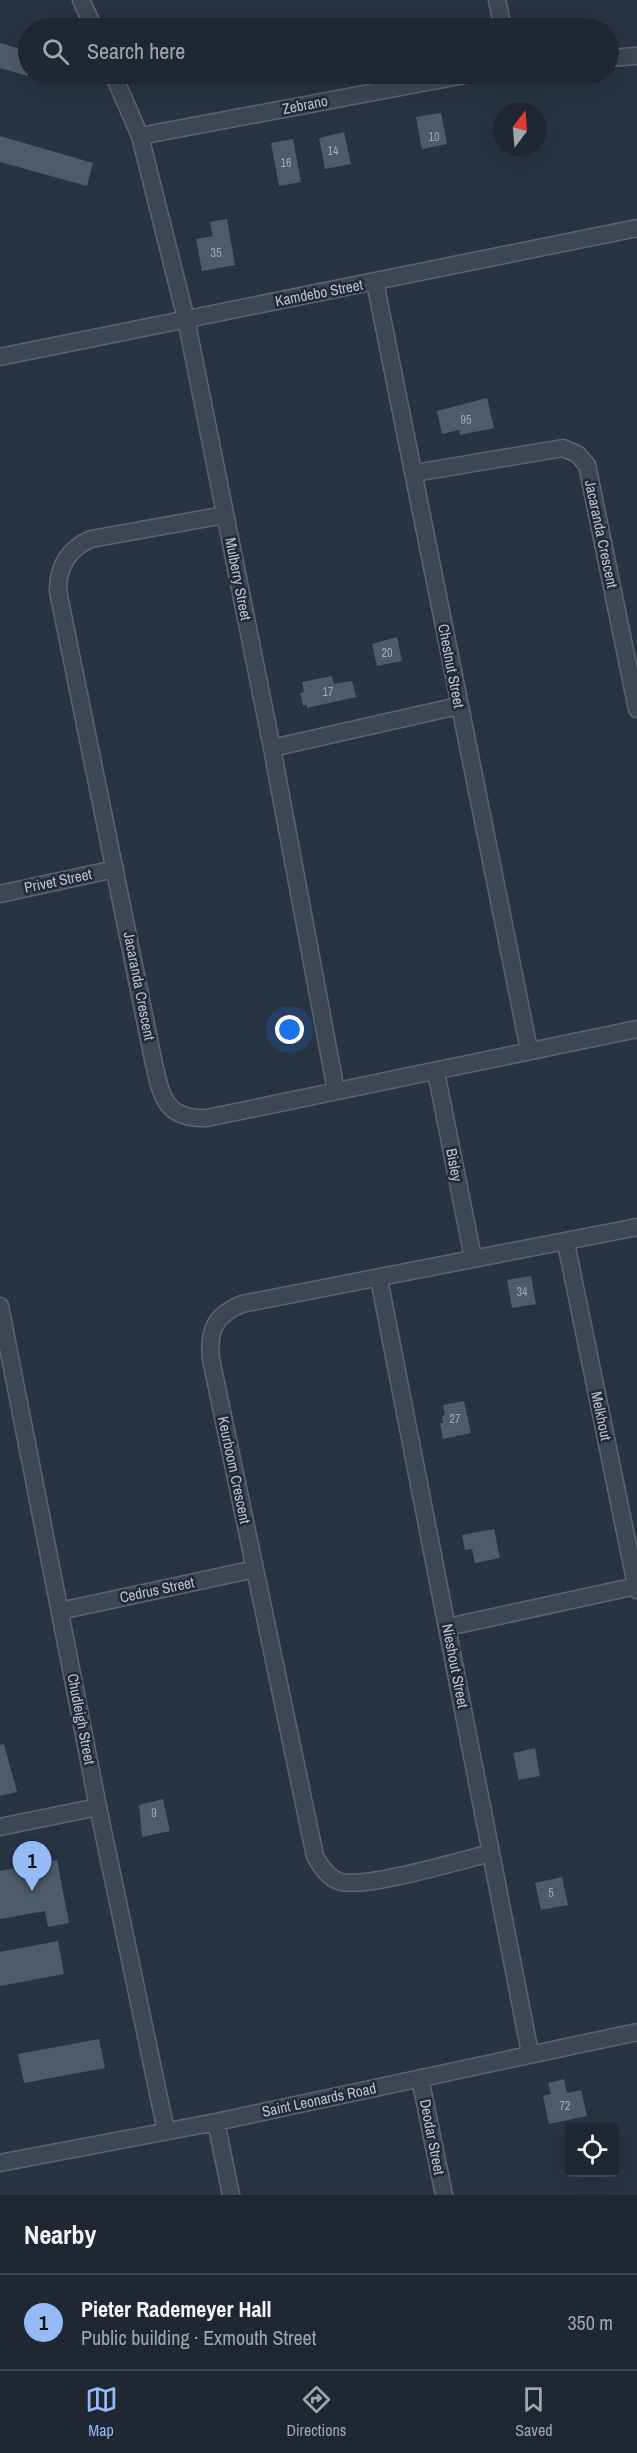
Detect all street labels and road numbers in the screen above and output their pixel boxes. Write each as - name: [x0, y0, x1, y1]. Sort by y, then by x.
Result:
- street label: Zebrano: [280, 90, 330, 119]
- street label: Kamdebo Street: [273, 274, 365, 311]
- street label: Jacaranda Crescent: [580, 478, 623, 590]
- street label: Mulberry Street: [220, 536, 257, 623]
- street label: Chestnut Street: [433, 622, 470, 710]
- street label: Privet Street: [22, 863, 94, 898]
- street label: Jacaranda Crescent: [119, 930, 160, 1042]
- street label: Bisley: [441, 1146, 468, 1184]
- street label: Melkhout: [586, 1389, 617, 1443]
- street label: Keurboom Crescent: [213, 1414, 256, 1526]
- street label: Cedrus Street: [118, 1571, 197, 1608]
- street label: Nieshout Street: [437, 1622, 474, 1710]
- street label: Chudleigh Street: [62, 1672, 101, 1767]
- street label: Saint Leonards Road: [260, 2077, 378, 2122]
- street label: Deodar Street: [415, 2097, 450, 2177]

